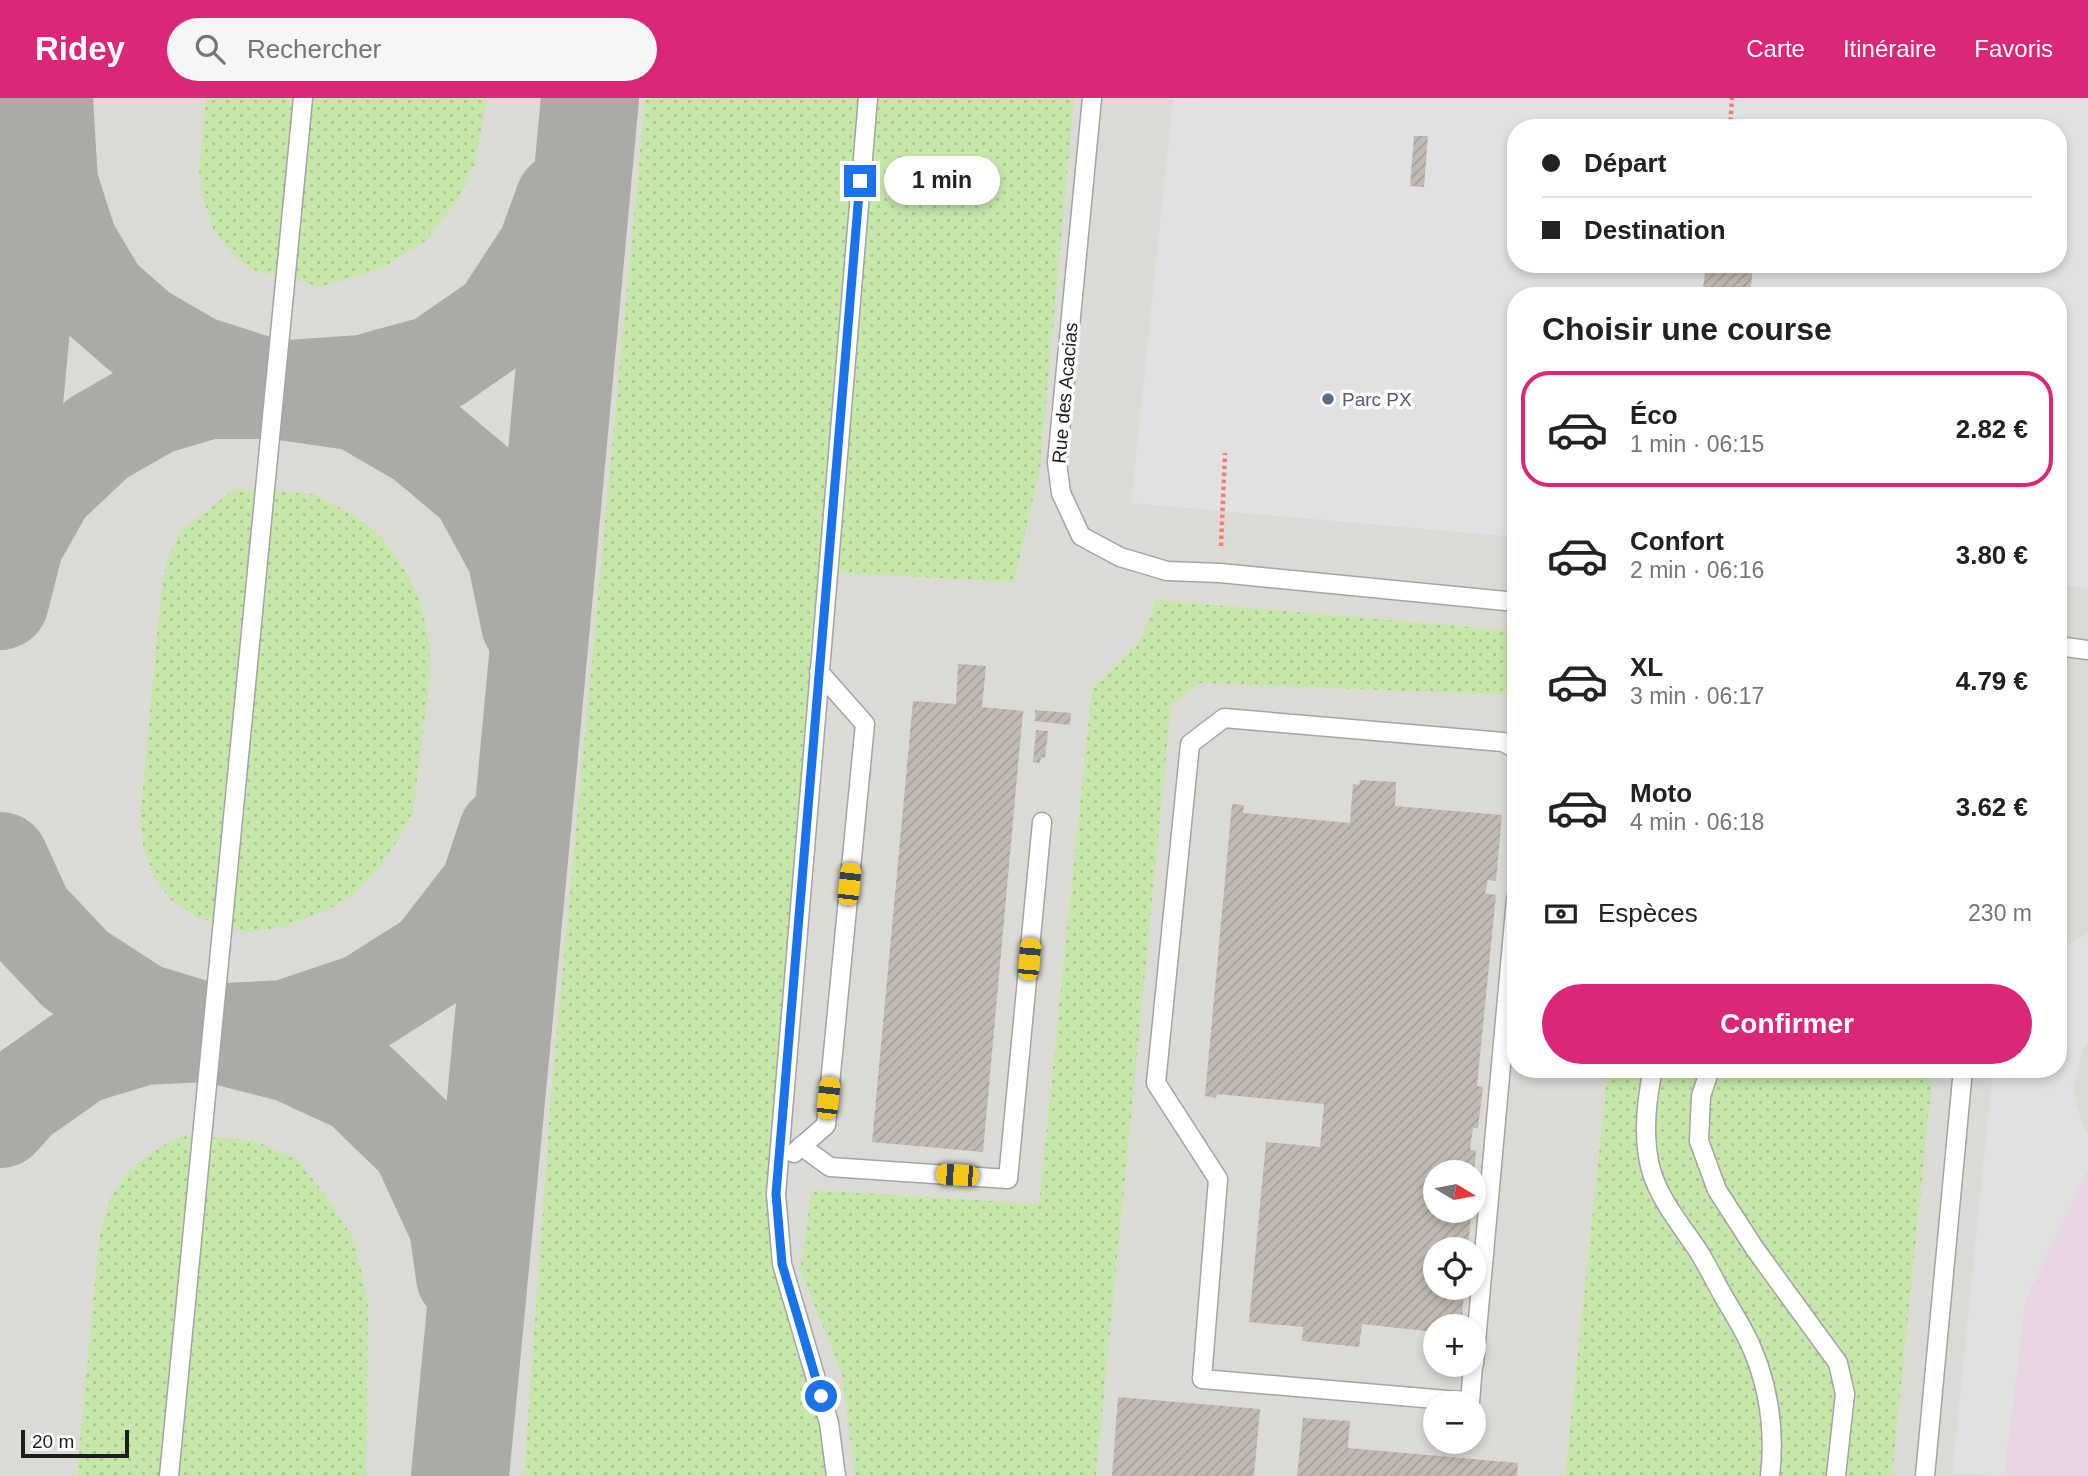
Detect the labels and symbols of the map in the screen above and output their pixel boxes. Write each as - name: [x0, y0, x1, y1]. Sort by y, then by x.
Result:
- callout: 1 min: [884, 156, 1000, 206]
- route end: [844, 165, 876, 197]
- street label: Rue des Acacias: [1048, 322, 1082, 464]
- place label: Parc PX: [1342, 389, 1412, 410]
- marker: Parc PX: [1320, 391, 1336, 407]
- car: [837, 862, 862, 906]
- car: [1017, 937, 1042, 981]
- car: [816, 1076, 841, 1120]
- north arrow: [1423, 1160, 1486, 1223]
- car: [936, 1163, 979, 1187]
- route start: [805, 1380, 837, 1412]
- scale bar: [21, 1427, 130, 1459]

